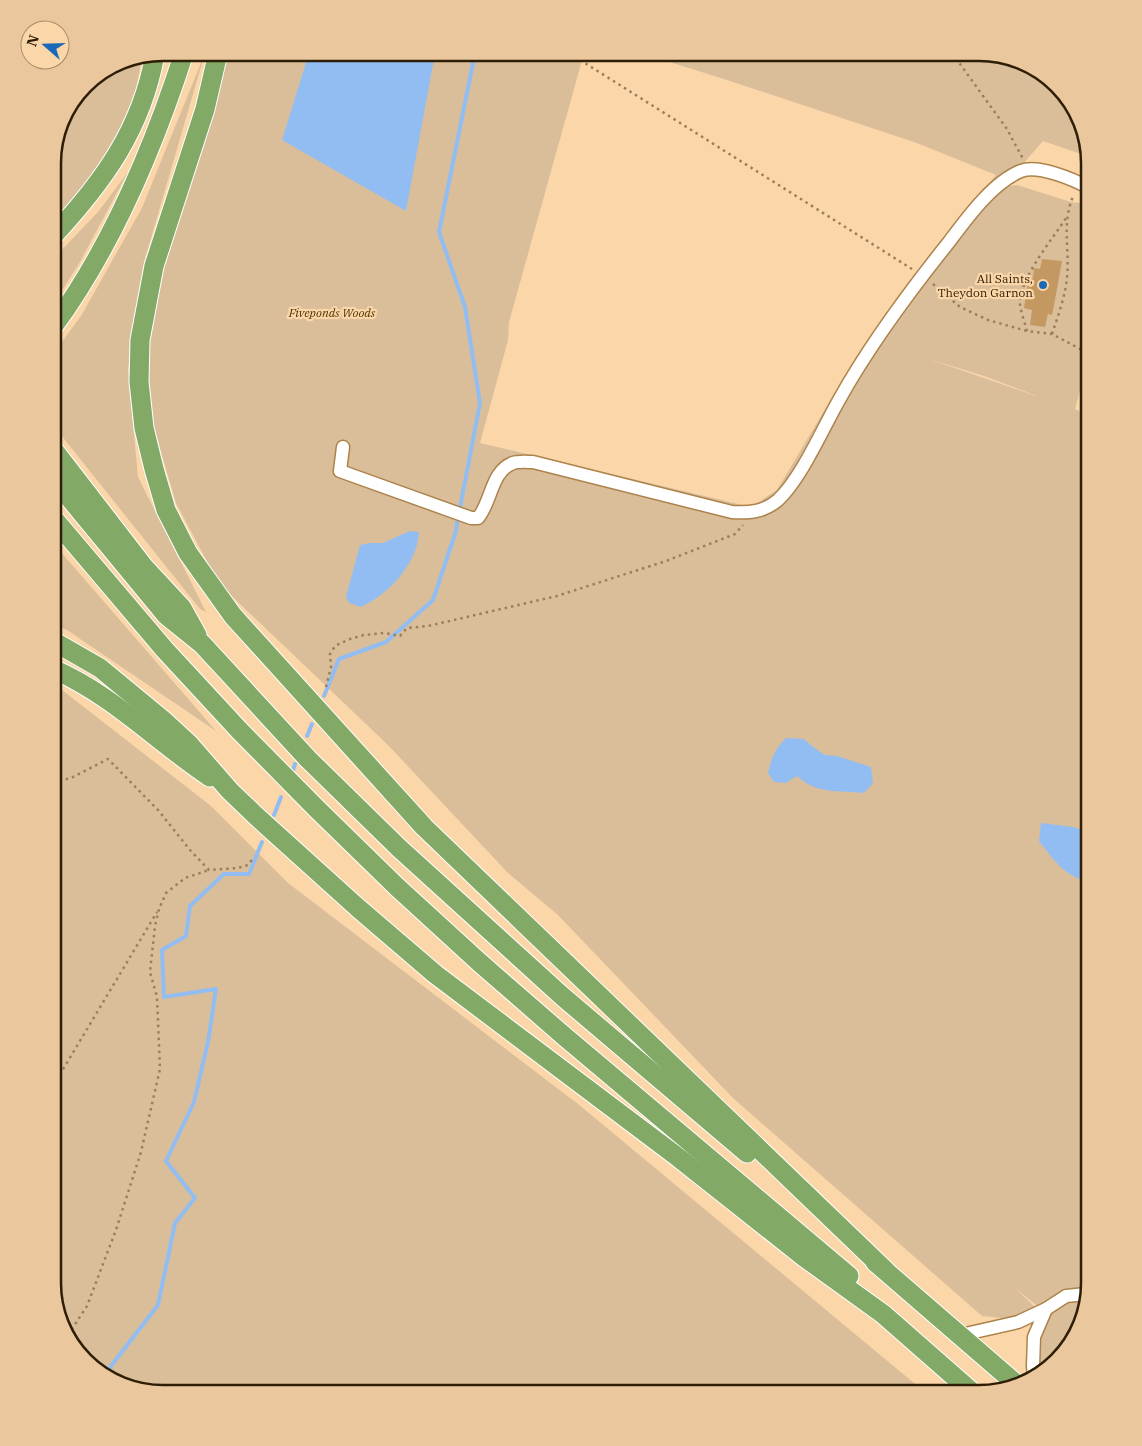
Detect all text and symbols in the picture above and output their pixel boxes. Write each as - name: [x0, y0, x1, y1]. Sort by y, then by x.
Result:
- north arrow: [20, 20, 70, 70]
- text: N: [22, 32, 43, 49]
- place label: All Saints, Theydon Garnon: [938, 271, 1033, 300]
- marker: All Saints, Theydon Garnon: [1037, 279, 1049, 291]
- park label: Fiveponds Woods: [288, 305, 376, 320]

